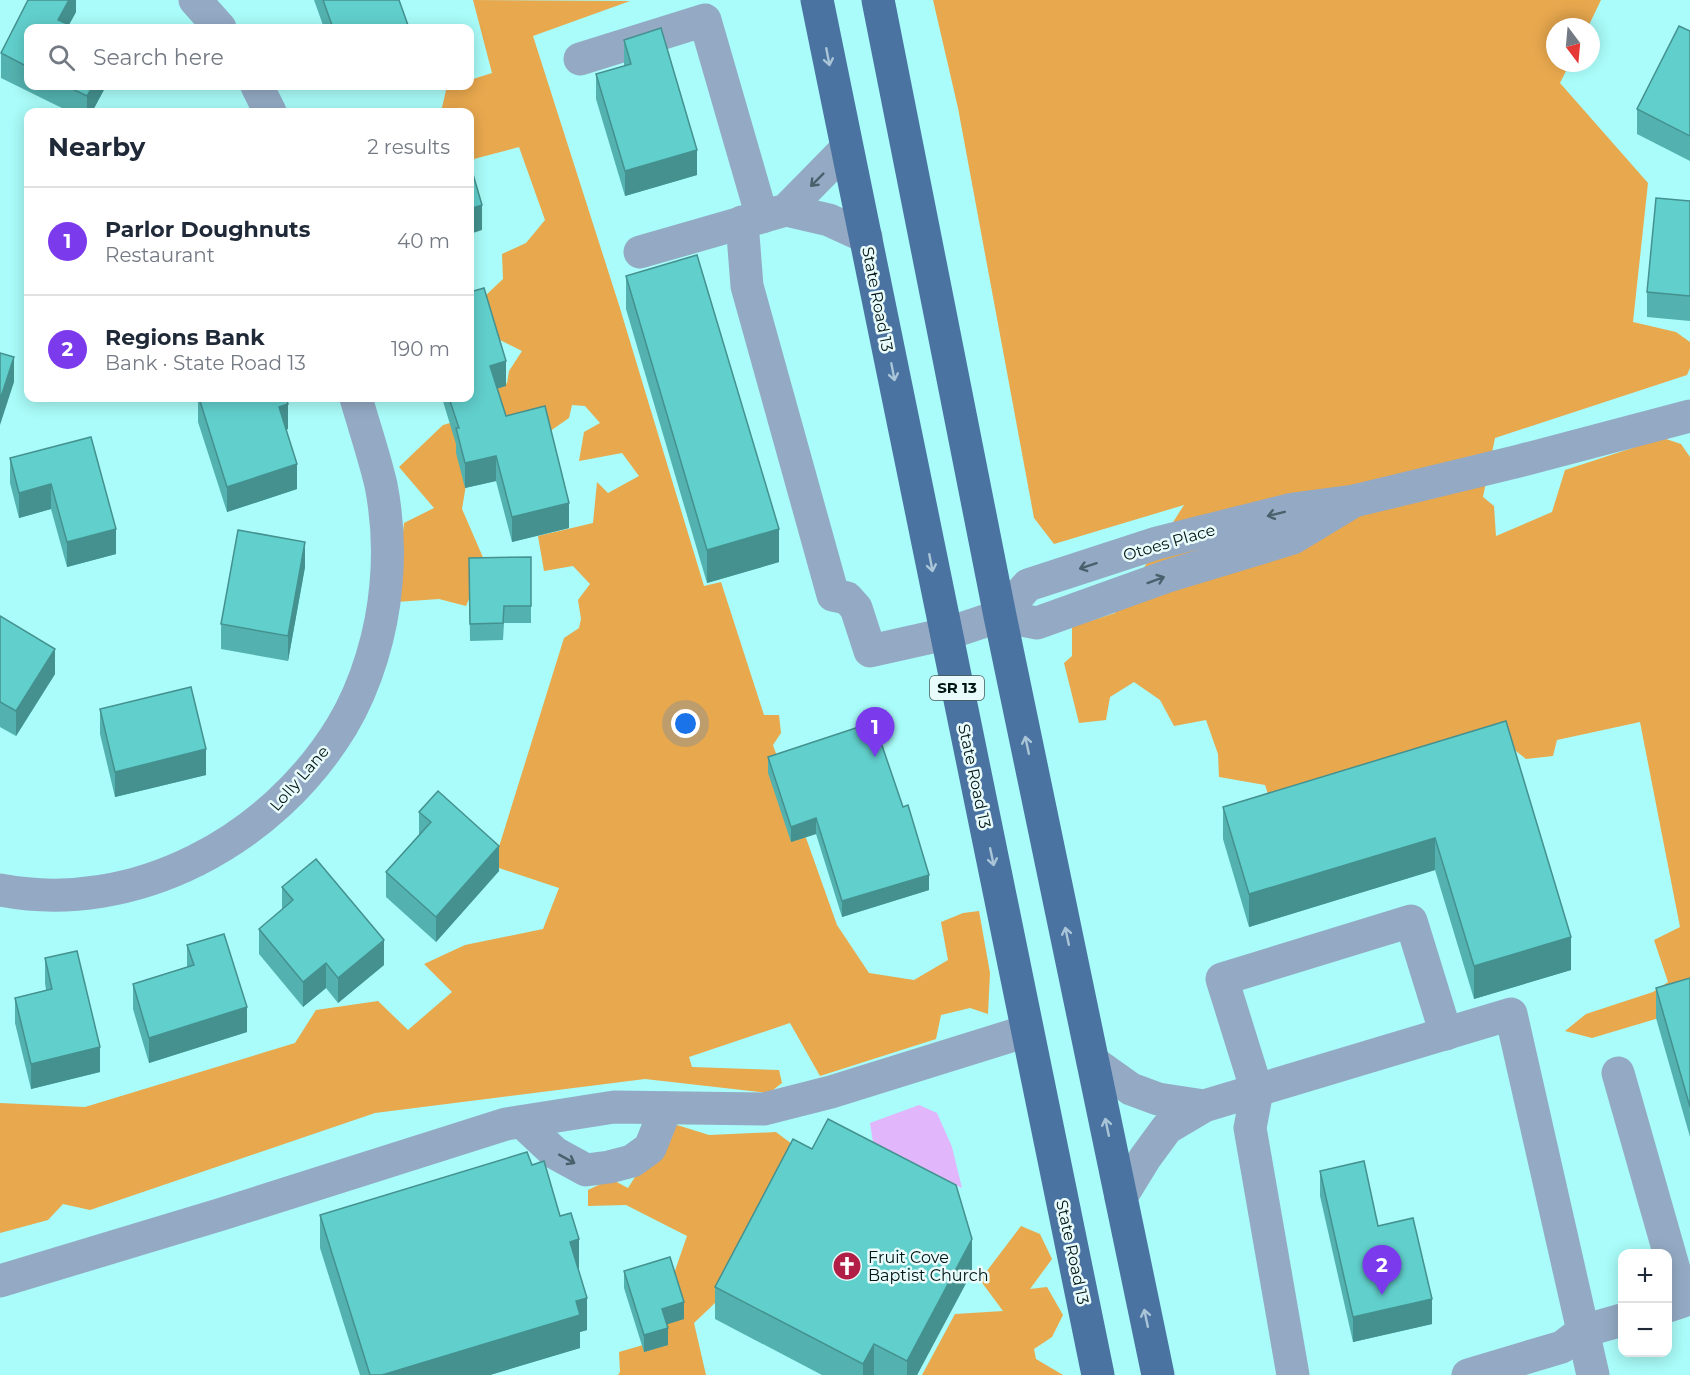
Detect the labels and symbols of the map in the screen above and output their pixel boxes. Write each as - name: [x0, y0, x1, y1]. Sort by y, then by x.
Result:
- north arrow: [1546, 18, 1600, 72]
- one-way arrow: [823, 47, 834, 67]
- one-way arrow: [809, 173, 824, 187]
- street label: State Road 13: [858, 245, 897, 353]
- one-way arrow: [888, 361, 899, 381]
- one-way arrow: [1267, 508, 1286, 520]
- street label: Otoes Place: [1121, 520, 1217, 565]
- one-way arrow: [926, 553, 937, 572]
- one-way arrow: [1079, 561, 1098, 572]
- one-way arrow: [1146, 574, 1165, 585]
- road number: SR 13: [930, 676, 984, 700]
- pin: 1: [856, 708, 894, 757]
- your location: [671, 709, 700, 738]
- street label: State Road 13: [954, 722, 995, 830]
- one-way arrow: [1021, 736, 1032, 755]
- street label: Lolly Lane: [266, 742, 333, 815]
- one-way arrow: [986, 847, 998, 866]
- one-way arrow: [1061, 926, 1072, 946]
- one-way arrow: [1101, 1117, 1112, 1137]
- one-way arrow: [557, 1154, 575, 1165]
- street label: State Road 13: [1052, 1198, 1093, 1306]
- pin: 2: [1362, 1246, 1402, 1295]
- place label: Fruit Cove Baptist Church: [868, 1248, 988, 1285]
- church icon: Fruit Cove Baptist Church: [831, 1250, 863, 1282]
- one-way arrow: [1140, 1308, 1151, 1328]

